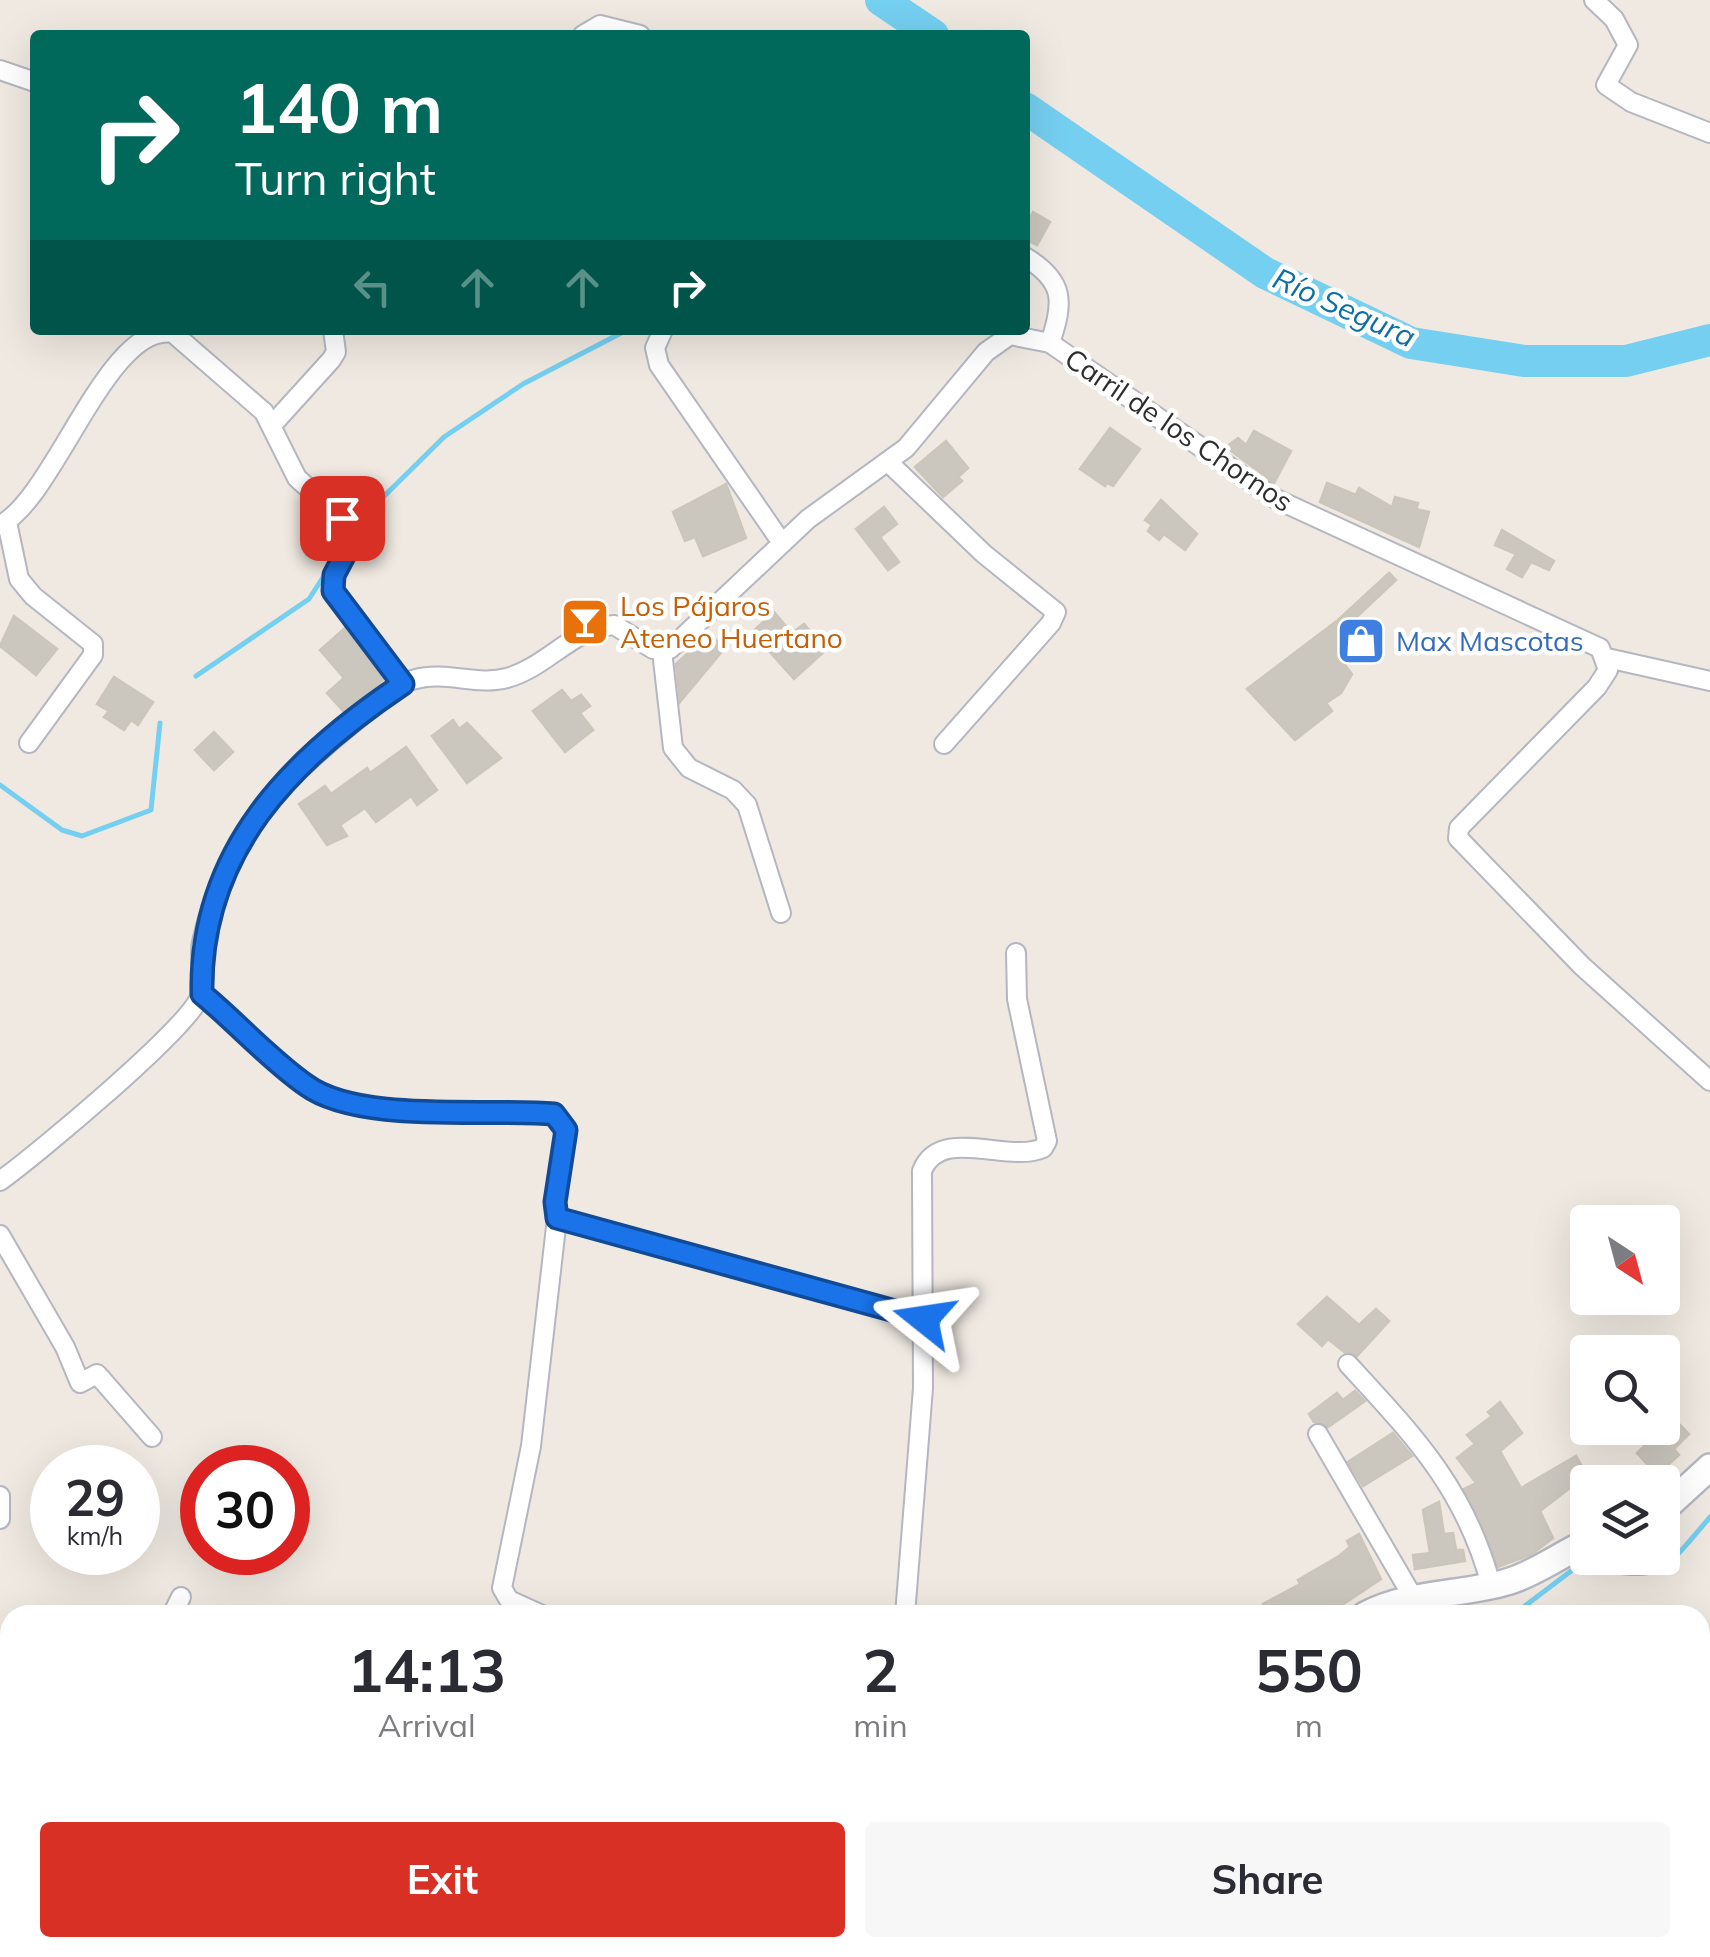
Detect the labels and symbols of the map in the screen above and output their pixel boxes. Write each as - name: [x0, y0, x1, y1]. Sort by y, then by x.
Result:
- water label: Río Segura: [1267, 259, 1422, 355]
- street label: Carril de los Chornos: [1059, 340, 1300, 519]
- pin: [300, 476, 385, 561]
- place label: Los Pájaros Ateneo Huertano: [620, 588, 843, 655]
- bar icon: Los Pájaros Ateneo Huertano: [559, 596, 611, 648]
- shop icon: Max Mascotas: [1335, 615, 1387, 667]
- place label: Max Mascotas: [1396, 623, 1584, 658]
- north arrow: [1570, 1205, 1680, 1315]
- position arrow: [872, 1267, 976, 1371]
- speed limit sign: 30: [180, 1445, 310, 1575]

